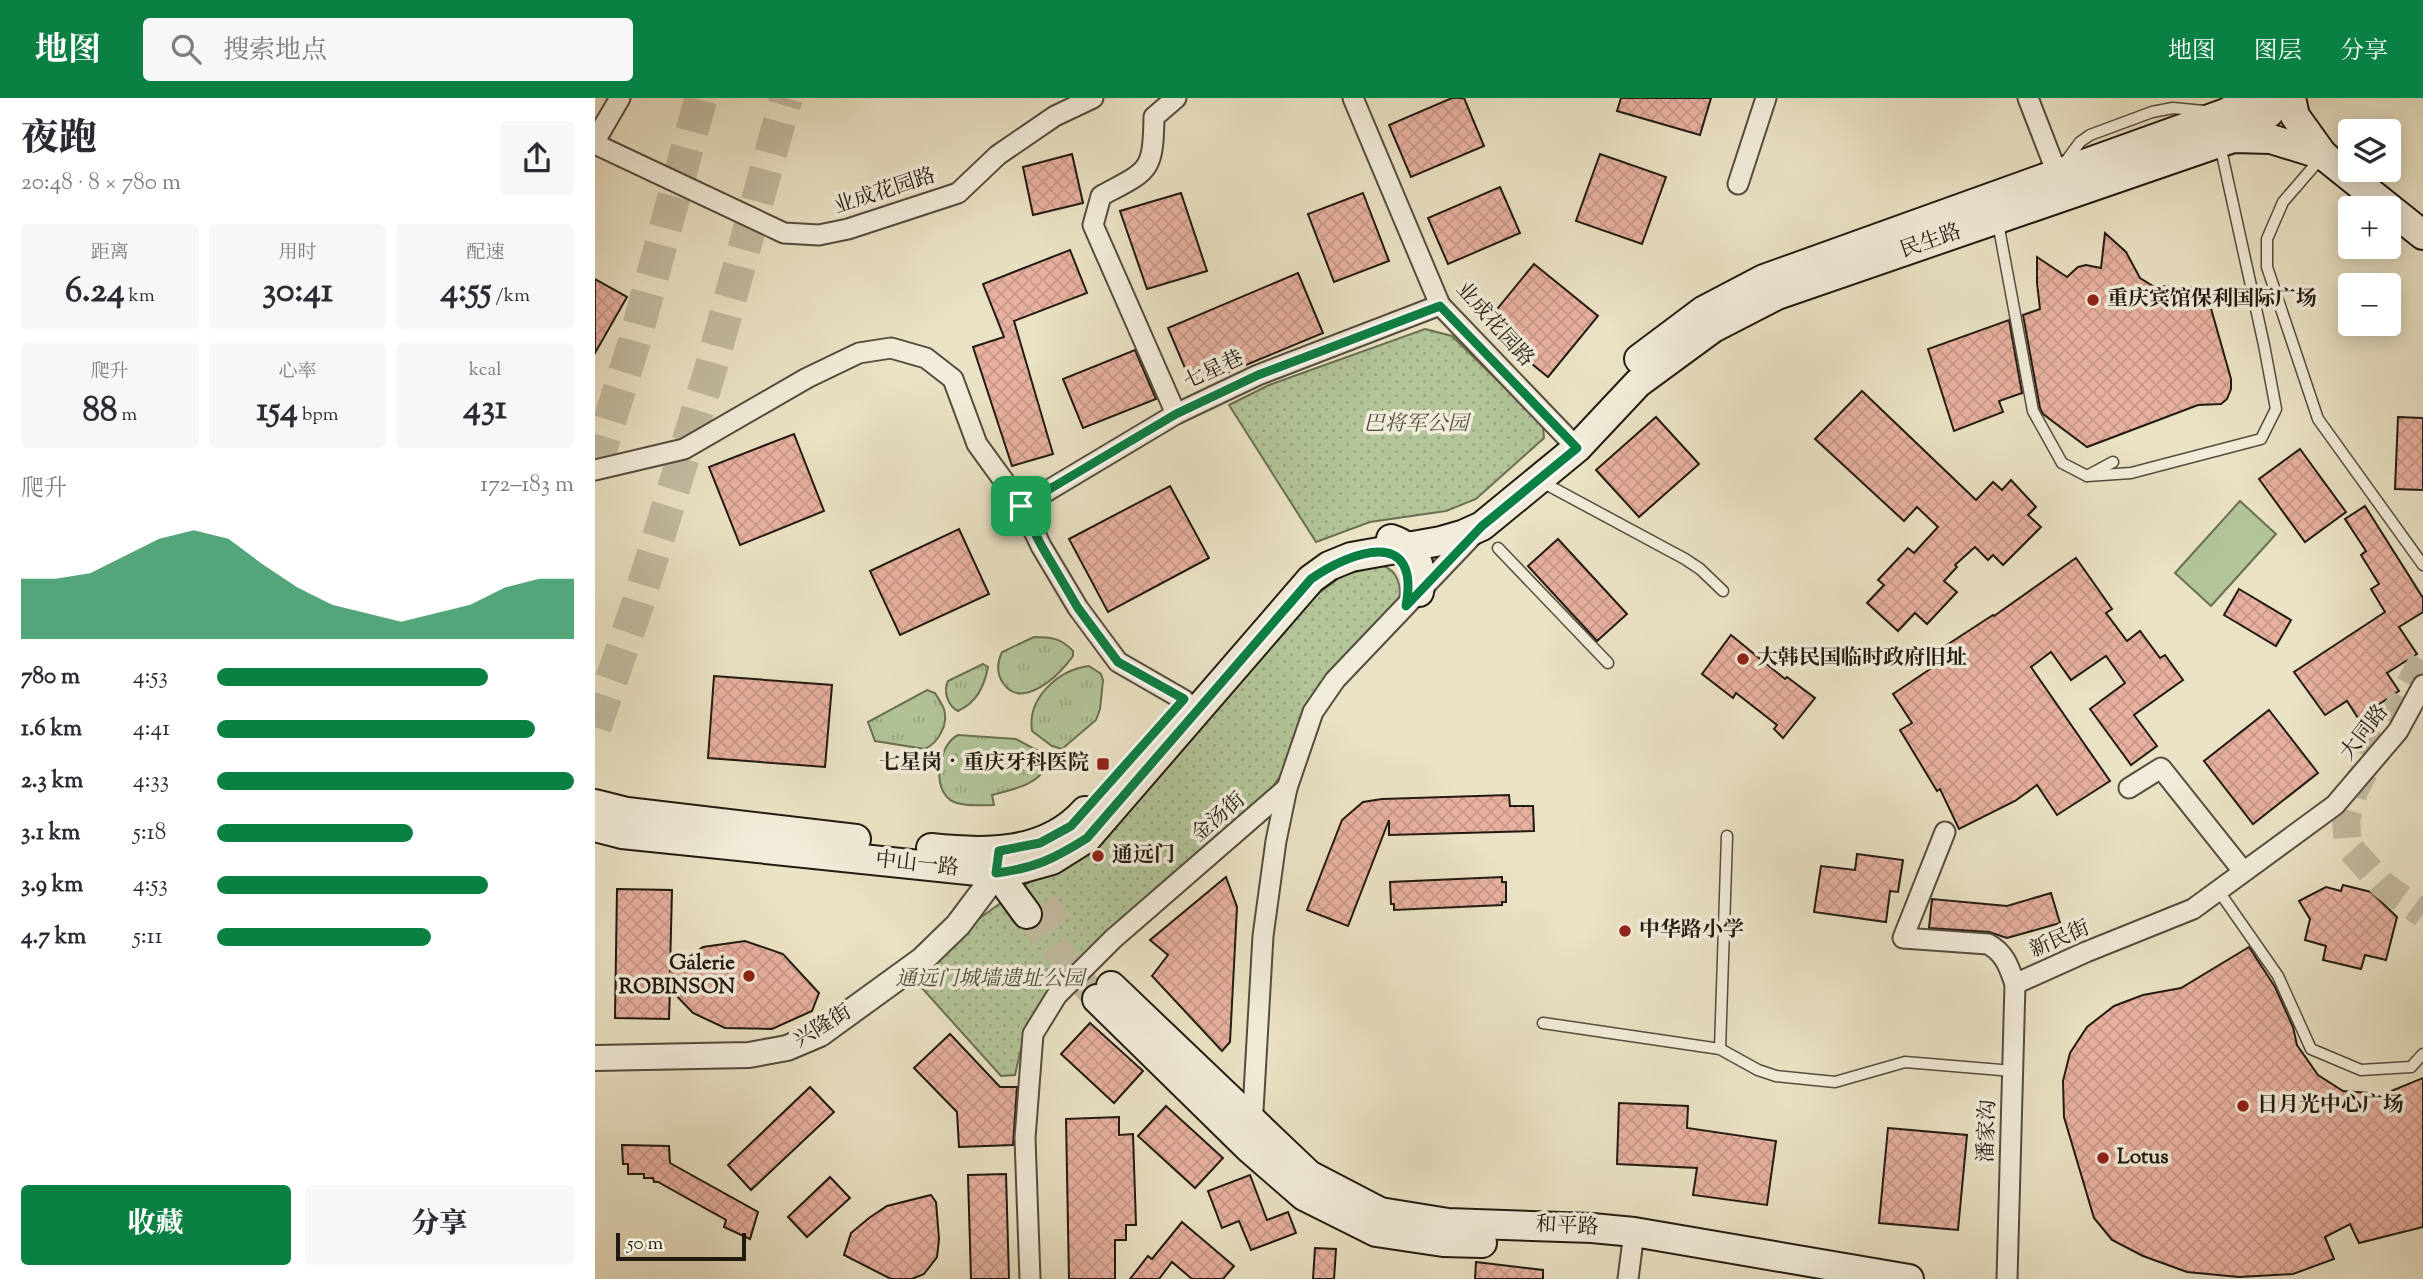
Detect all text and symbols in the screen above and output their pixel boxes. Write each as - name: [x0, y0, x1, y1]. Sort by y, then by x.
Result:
- search box: [143, 18, 633, 81]
- text: 地图: [35, 28, 101, 76]
- icon: search: [167, 30, 205, 68]
- text: 搜索地点: [223, 33, 327, 70]
- text: 地图: [2168, 35, 2216, 69]
- text: 图层: [2254, 35, 2302, 69]
- text: 分享: [2340, 35, 2388, 69]
- text: 夜跑: [21, 114, 97, 168]
- map controls: [2338, 119, 2401, 336]
- button: layers: [2338, 119, 2401, 182]
- button: share: [500, 121, 574, 195]
- street label: 业成花园路: [830, 162, 940, 222]
- text: 20:48 · 8 × 780 m: [21, 167, 181, 200]
- button: +: [2338, 196, 2401, 259]
- street label: 民生路: [1896, 218, 1966, 266]
- text: 距离: [91, 240, 129, 267]
- text: 用时: [278, 240, 317, 267]
- text: 配速: [466, 240, 504, 267]
- text: 6.24: [65, 267, 125, 318]
- text: 30:41: [262, 267, 333, 318]
- text: 4:55: [440, 267, 491, 318]
- button: −: [2338, 273, 2401, 336]
- street label: 业成花园路: [1448, 276, 1540, 374]
- text: km: [125, 283, 155, 310]
- text: /km: [491, 283, 530, 310]
- place label: 重庆宾馆保利国际广场: [2107, 285, 2317, 315]
- marker: 重庆宾馆保利国际广场: [2085, 292, 2101, 308]
- street label: 七星巷: [1179, 344, 1249, 398]
- text: kcal: [469, 357, 501, 384]
- text: 爬升: [91, 359, 129, 386]
- text: 心率: [278, 359, 317, 386]
- text: 431: [463, 384, 507, 435]
- text: 88: [82, 386, 117, 437]
- text: 154: [256, 386, 298, 437]
- text: m: [117, 402, 137, 429]
- text: bpm: [298, 402, 339, 429]
- park label: 巴将军公园: [1364, 410, 1471, 440]
- text: 172–183 m: [480, 469, 574, 502]
- text: 爬升: [21, 473, 67, 506]
- pin: [991, 476, 1051, 536]
- icon: arrive: [1002, 487, 1040, 525]
- place label: 大韩民国临时政府旧址: [1757, 644, 1967, 674]
- marker: 大韩民国临时政府旧址: [1735, 651, 1751, 667]
- text: 780 m: [21, 661, 80, 694]
- text: 4:53: [133, 661, 168, 694]
- street label: 大同路: [2334, 699, 2396, 767]
- text: 1.6 km: [21, 713, 82, 746]
- text: 4:41: [133, 713, 170, 746]
- place label: 七星岗‧重庆牙科医院: [879, 749, 1089, 779]
- marker: 七星岗‧重庆牙科医院: [1095, 756, 1111, 772]
- text: 2.3 km: [21, 765, 83, 798]
- text: 4:33: [133, 765, 169, 798]
- street label: 金汤街: [1185, 786, 1253, 850]
- text: 3.1 km: [21, 817, 80, 850]
- text: 5:18: [133, 817, 166, 850]
- place label: 通远门: [1112, 841, 1175, 871]
- street label: 中山一路: [874, 846, 960, 884]
- marker: 通远门: [1090, 848, 1106, 864]
- text: 3.9 km: [21, 869, 83, 902]
- text: 4:53: [133, 869, 168, 902]
- street label: 新民街: [2025, 914, 2095, 966]
- place label: 中华路小学: [1639, 916, 1744, 946]
- text: 4.7 km: [21, 921, 86, 954]
- text: 5:11: [133, 921, 163, 954]
- marker: 中华路小学: [1617, 923, 1633, 939]
- place label: Galerie ROBINSON: [619, 949, 735, 1003]
- park label: 通远门城墙遗址公园: [896, 965, 1087, 995]
- marker: Galerie ROBINSON: [741, 968, 757, 984]
- street label: 兴隆街: [788, 998, 858, 1056]
- place label: 日月光中心广场: [2257, 1091, 2404, 1121]
- marker: 日月光中心广场: [2235, 1098, 2251, 1114]
- street label: 潘家沟: [1972, 1099, 2004, 1163]
- place label: Lotus: [2117, 1143, 2169, 1173]
- marker: Lotus: [2095, 1150, 2111, 1166]
- button: 收藏: [21, 1185, 291, 1265]
- button: 分享: [305, 1185, 574, 1265]
- street label: 和平路: [1535, 1210, 1599, 1244]
- scale bar: [616, 1230, 745, 1262]
- text: 50 m: [627, 1231, 663, 1258]

